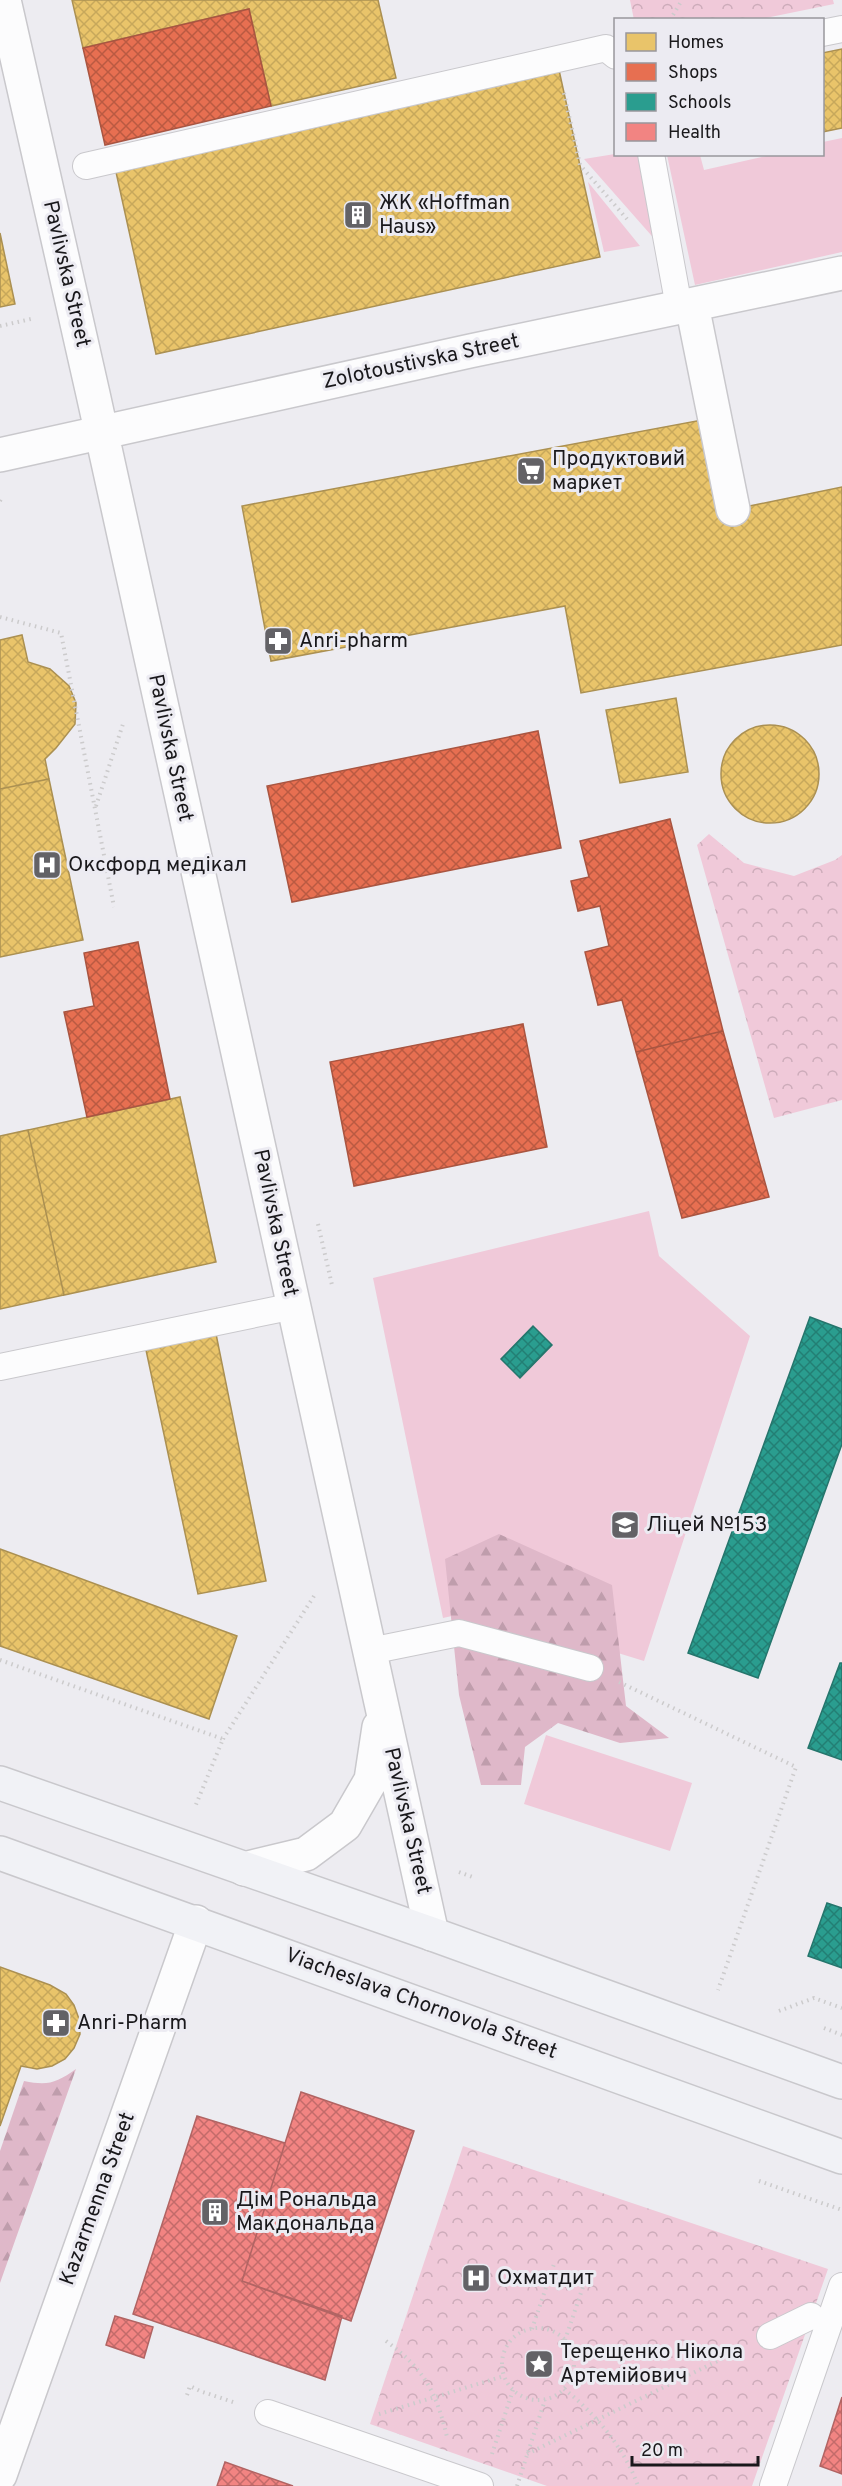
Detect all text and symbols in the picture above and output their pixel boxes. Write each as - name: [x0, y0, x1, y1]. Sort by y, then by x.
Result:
- legend: [614, 18, 824, 156]
- text: Homes: [668, 32, 724, 55]
- text: Shops: [668, 62, 718, 85]
- text: Schools: [668, 92, 731, 115]
- text: Health: [668, 122, 721, 145]
- place label: ЖК «Hoffman Haus»: [379, 190, 510, 241]
- street label: Pavlivska Street: [36, 198, 96, 350]
- building icon: ЖК «Hoffman Haus»: [342, 199, 374, 231]
- street label: Zolotoustivska Street: [320, 328, 522, 396]
- place label: Продуктовий маркет: [552, 446, 685, 497]
- supermarket icon: Продуктовий маркет: [515, 455, 547, 487]
- pharmacy icon: Anri-pharm: [262, 625, 294, 657]
- place label: Anri-pharm: [299, 628, 408, 655]
- street label: Pavlivska Street: [141, 672, 199, 824]
- hospital icon: Оксфорд медікал: [31, 849, 63, 881]
- place label: Оксфорд медікал: [68, 852, 247, 879]
- street label: Pavlivska Street: [246, 1147, 304, 1299]
- school or university icon: Ліцей №153: [609, 1509, 641, 1541]
- place label: Ліцей №153: [646, 1512, 767, 1539]
- street label: Pavlivska Street: [377, 1745, 437, 1897]
- street label: Viacheslava Chornovola Street: [281, 1942, 561, 2066]
- pharmacy icon: Anri-Pharm: [40, 2007, 72, 2039]
- place label: Anri-Pharm: [77, 2010, 187, 2037]
- street label: Kazarmenna Street: [54, 2109, 142, 2289]
- place label: Дім Рональда Макдональда: [236, 2187, 377, 2238]
- building icon: Дім Рональда Макдональда: [199, 2196, 231, 2228]
- hospital icon: Охматдит: [460, 2262, 492, 2294]
- place label: Охматдит: [497, 2265, 594, 2292]
- place label: Терещенко Нікола Артемійович: [560, 2339, 743, 2390]
- place icon: Терещенко Нікола Артемійович: [523, 2348, 555, 2380]
- scale bar: [632, 2429, 758, 2467]
- text: 20 m: [641, 2440, 683, 2463]

